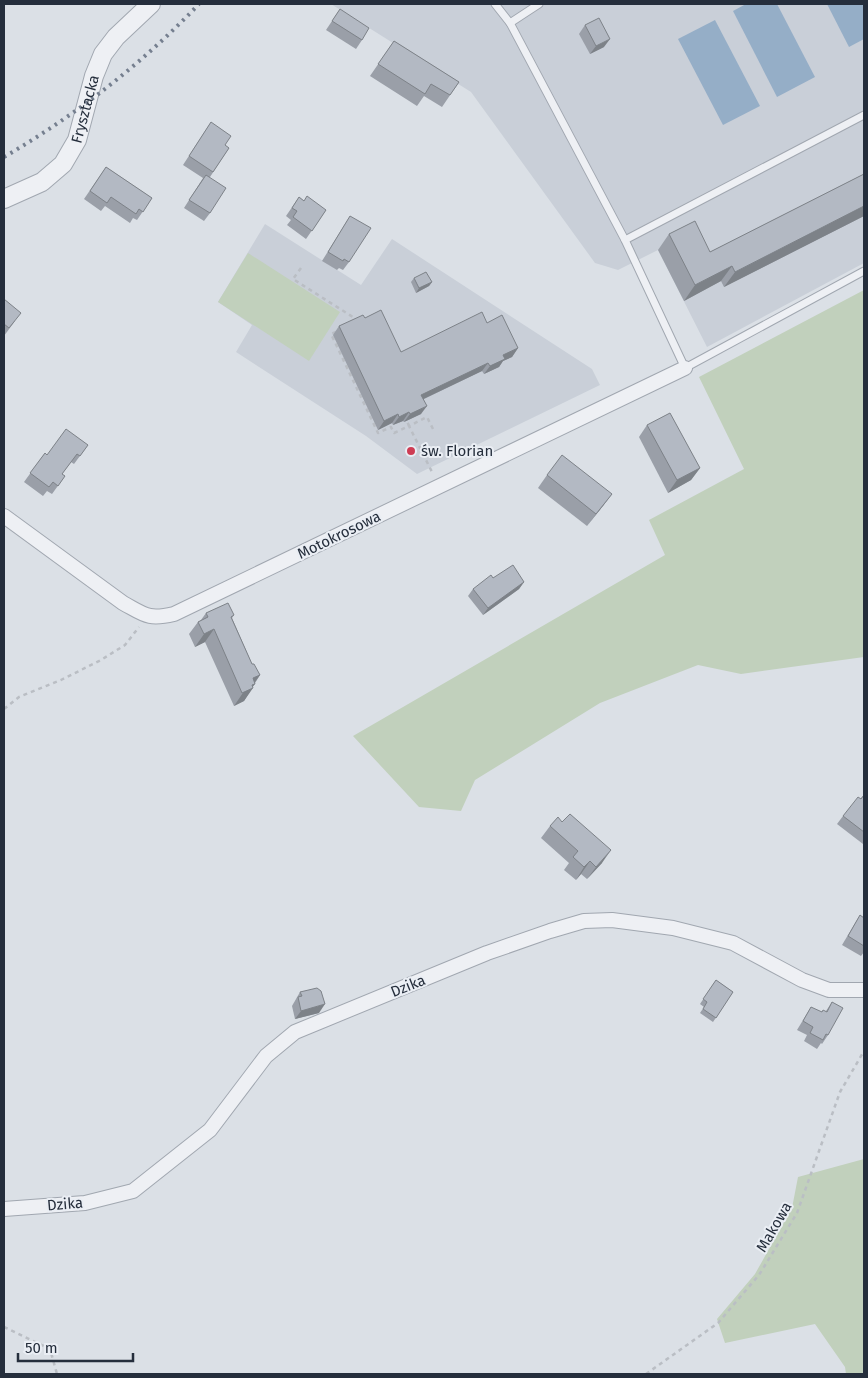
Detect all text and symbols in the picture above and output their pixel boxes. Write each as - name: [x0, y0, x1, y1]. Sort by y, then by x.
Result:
- street label: Frysztacka: [68, 73, 103, 145]
- place label: św. Florian: [421, 442, 493, 460]
- marker: św. Florian: [405, 445, 417, 457]
- street label: Motokrosowa: [294, 507, 384, 563]
- street label: Dzika: [388, 971, 428, 1001]
- street label: Dzika: [46, 1193, 84, 1215]
- street label: Makowa: [752, 1199, 796, 1255]
- scale bar: [18, 1330, 132, 1362]
- text: 50 m: [25, 1339, 58, 1357]

